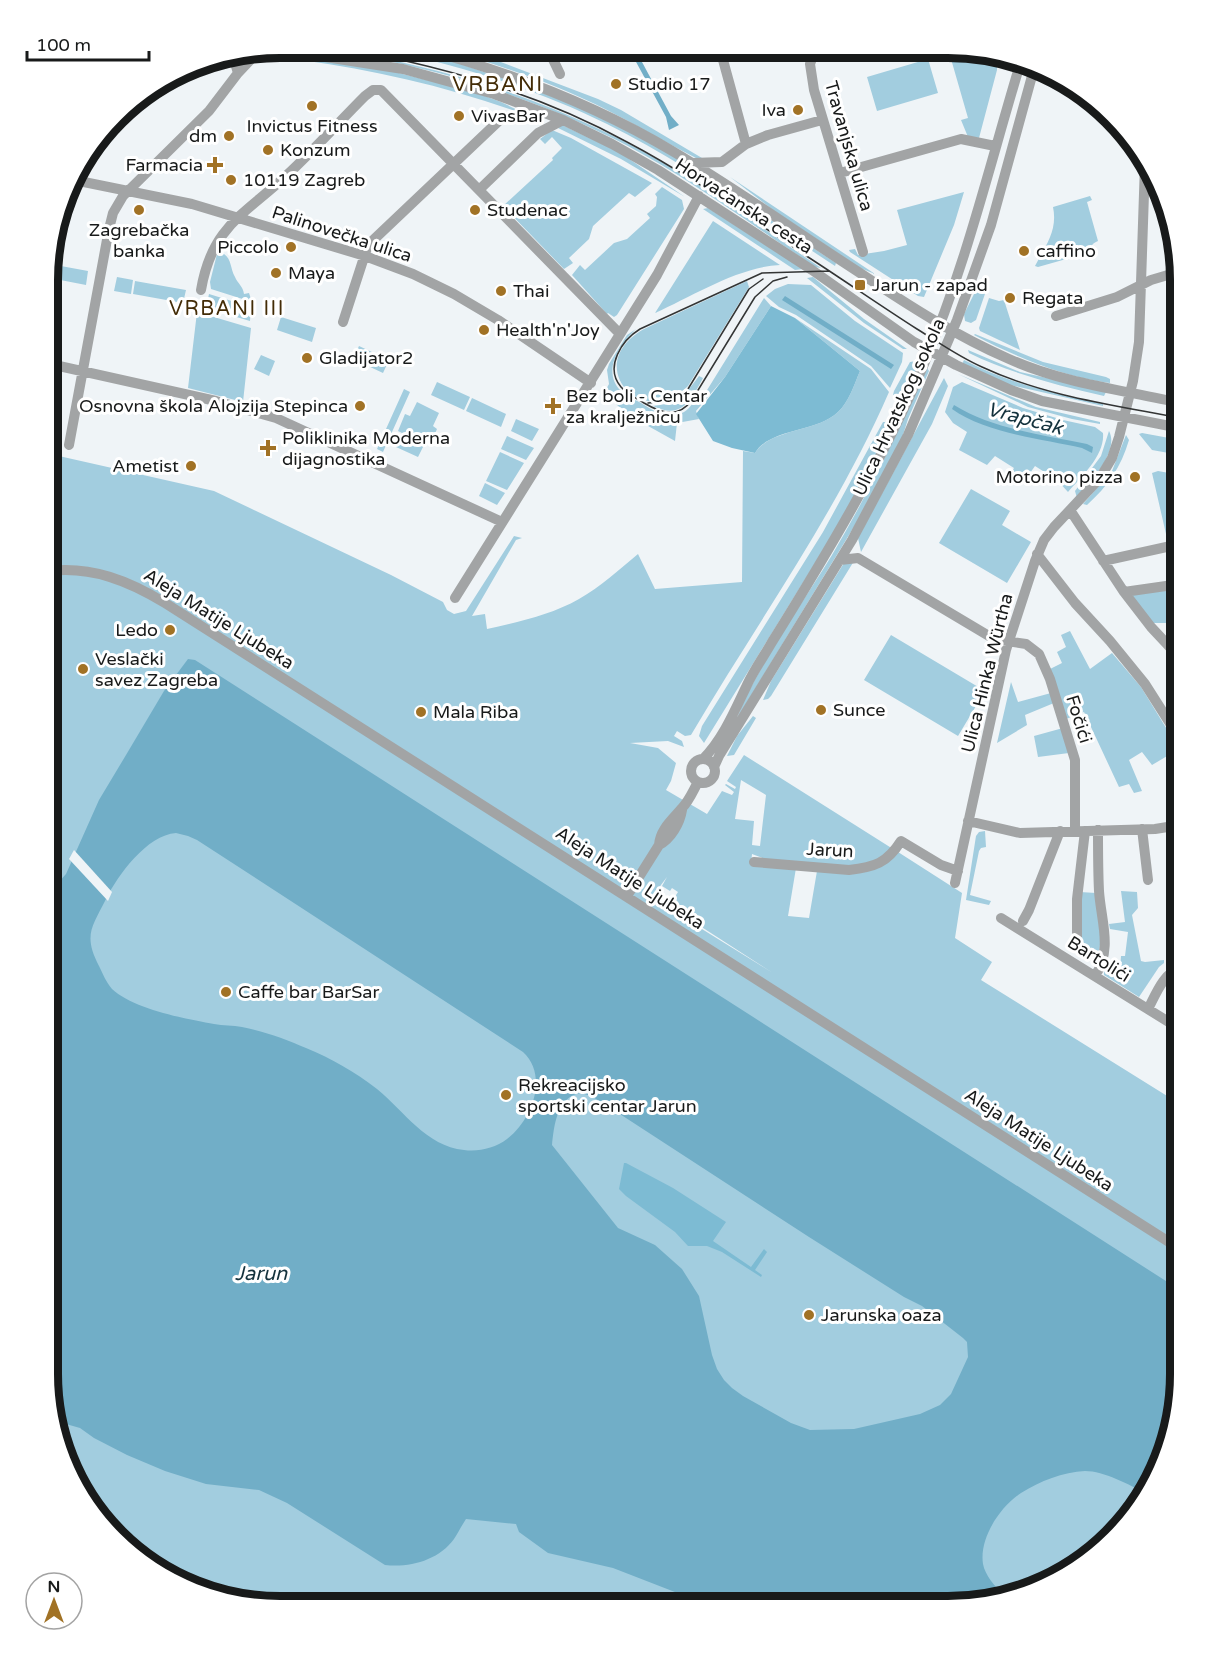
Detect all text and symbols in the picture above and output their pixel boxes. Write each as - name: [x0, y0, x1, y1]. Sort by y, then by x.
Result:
- scale bar: [27, 24, 148, 62]
- text: 100 m: [36, 34, 91, 56]
- district label: VRBANI: [452, 72, 544, 97]
- place label: Studio 17: [628, 73, 711, 95]
- marker: Studio 17: [609, 77, 623, 91]
- street label: Travanjska ulica: [820, 78, 878, 214]
- marker: Invictus Fitness: [305, 99, 319, 113]
- place label: Iva: [761, 99, 786, 121]
- marker: Iva: [791, 103, 805, 117]
- place label: VivasBar: [471, 105, 545, 127]
- marker: VivasBar: [452, 109, 466, 123]
- place label: Invictus Fitness: [246, 115, 378, 137]
- place label: dm: [189, 125, 217, 147]
- marker: dm: [222, 129, 236, 143]
- place label: Konzum: [280, 139, 350, 161]
- marker: Konzum: [261, 143, 275, 157]
- street label: Horvaćanska cesta: [671, 153, 817, 259]
- place label: Farmacia: [126, 154, 203, 176]
- marker: Farmacia: [208, 158, 222, 172]
- place label: 10119 Zagreb: [243, 169, 365, 191]
- marker: 10119 Zagreb: [224, 173, 238, 187]
- place label: Studenac: [487, 199, 568, 221]
- street label: Palinovečka ulica: [269, 201, 415, 267]
- marker: Zagrebačka banka: [132, 203, 146, 217]
- marker: Studenac: [468, 203, 482, 217]
- place label: Zagrebačka banka: [89, 219, 189, 262]
- place label: Piccolo: [217, 236, 279, 258]
- marker: Piccolo: [284, 240, 298, 254]
- place label: caffino: [1036, 240, 1096, 262]
- marker: caffino: [1017, 244, 1031, 258]
- place label: Maya: [288, 262, 335, 284]
- marker: Maya: [269, 266, 283, 280]
- place label: Jarun - zapad: [872, 274, 988, 296]
- marker: Jarun - zapad: [853, 278, 867, 292]
- place label: Thai: [513, 280, 549, 302]
- marker: Thai: [494, 284, 508, 298]
- place label: Regata: [1022, 287, 1083, 309]
- marker: Regata: [1003, 291, 1017, 305]
- district label: VRBANI III: [169, 297, 285, 321]
- street label: Ulica Hrvatskog sokola: [848, 315, 950, 499]
- place label: Health'n'Joy: [496, 319, 600, 341]
- marker: Health'n'Joy: [477, 323, 491, 337]
- place label: Gladijator2: [319, 347, 413, 369]
- marker: Gladijator2: [300, 351, 314, 365]
- place label: Bez boli - Centar za kralježnicu: [566, 385, 707, 428]
- place label: Osnovna škola Alojzija Stepinca: [79, 395, 348, 417]
- marker: Bez boli - Centar za kralježnicu: [544, 397, 562, 415]
- water label: Vrapčak: [984, 397, 1067, 441]
- marker: Osnovna škola Alojzija Stepinca: [353, 399, 367, 413]
- place label: Poliklinika Moderna dijagnostika: [282, 427, 450, 470]
- marker: Poliklinika Moderna dijagnostika: [259, 439, 277, 457]
- place label: Ametist: [112, 455, 179, 477]
- marker: Ametist: [184, 459, 198, 473]
- place label: Motorino pizza: [995, 466, 1123, 488]
- marker: Motorino pizza: [1128, 470, 1142, 484]
- street label: Aleja Matije Ljubeka: [140, 564, 298, 674]
- street label: Ulica Hinka Würtha: [957, 591, 1017, 755]
- place label: Ledo: [115, 619, 158, 641]
- marker: Ledo: [163, 623, 177, 637]
- place label: Veslački savez Zagreba: [95, 648, 218, 691]
- marker: Veslački savez Zagreba: [76, 662, 90, 676]
- street label: Fočići: [1061, 692, 1097, 746]
- place label: Sunce: [833, 699, 886, 721]
- place label: Mala Riba: [433, 701, 519, 723]
- marker: Sunce: [814, 703, 828, 717]
- marker: Mala Riba: [414, 705, 428, 719]
- street label: Aleja Matije Ljubeka: [552, 822, 708, 934]
- street label: Jarun: [806, 838, 854, 862]
- street label: Bartolići: [1063, 931, 1135, 987]
- place label: Caffe bar BarSar: [238, 981, 379, 1003]
- marker: Caffe bar BarSar: [219, 985, 233, 999]
- place label: Rekreacijsko sportski centar Jarun: [518, 1074, 697, 1117]
- street label: Aleja Matije Ljubeka: [961, 1084, 1117, 1196]
- marker: Rekreacijsko sportski centar Jarun: [499, 1088, 513, 1102]
- water label: Jarun: [235, 1262, 288, 1286]
- place label: Jarunska oaza: [821, 1304, 942, 1326]
- marker: Jarunska oaza: [802, 1308, 816, 1322]
- north arrow: [24, 1571, 84, 1631]
- text: N: [48, 1577, 60, 1597]

